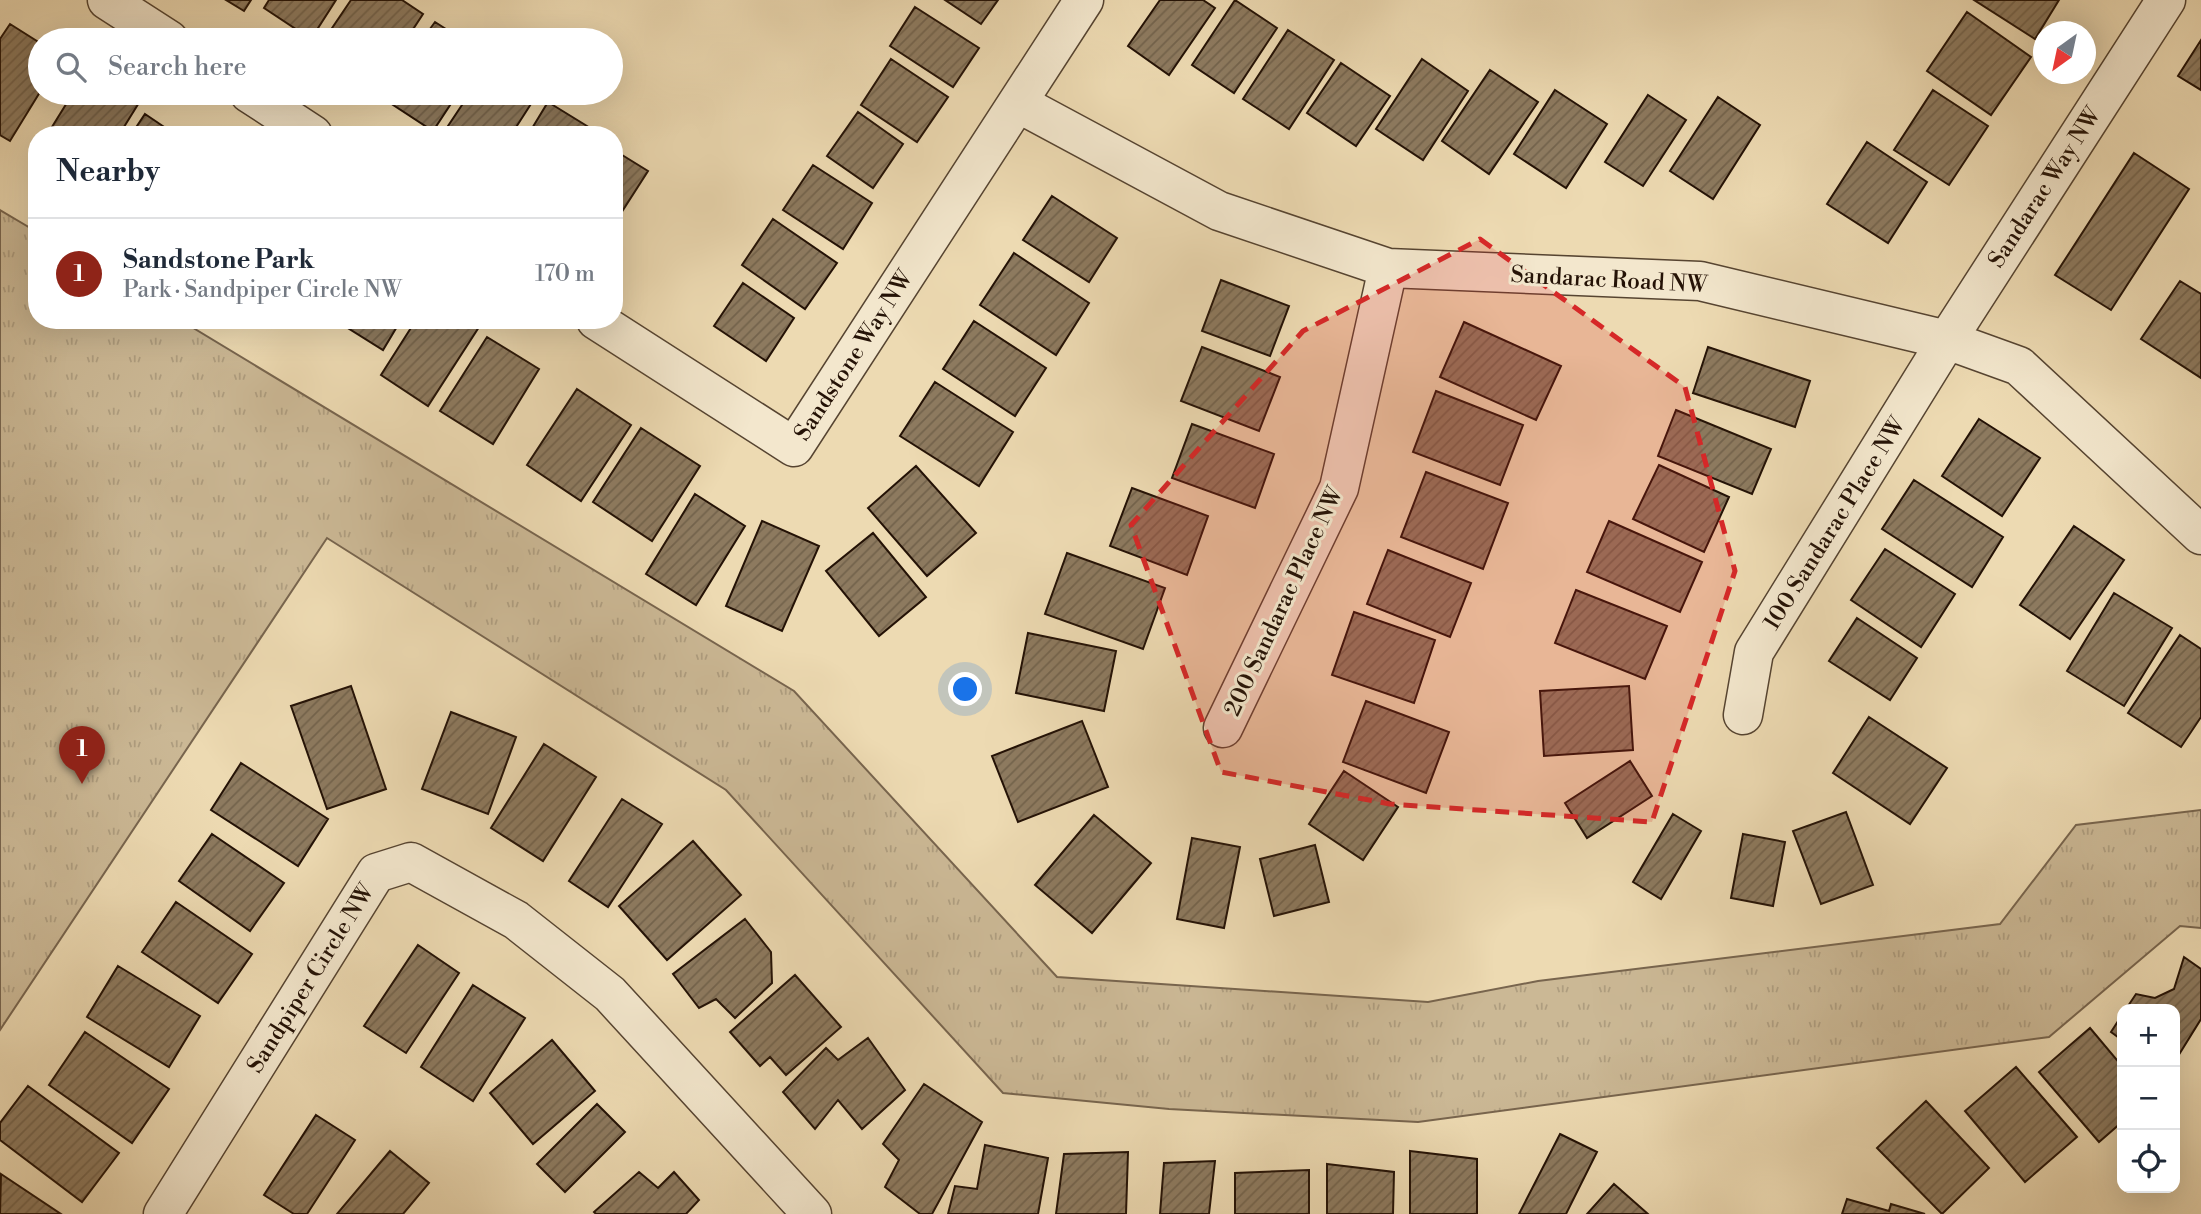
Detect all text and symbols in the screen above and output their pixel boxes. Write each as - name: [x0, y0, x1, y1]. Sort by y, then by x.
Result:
- north arrow: [2033, 21, 2096, 84]
- search box: [28, 28, 623, 105]
- icon: search: [52, 48, 90, 86]
- text: Search here: [108, 51, 247, 83]
- street label: Sandarac Way NW: [1982, 101, 2108, 273]
- text: Nearby: [56, 153, 160, 191]
- text: Sandstone Park: [123, 244, 314, 276]
- text: 1: [73, 260, 85, 288]
- text: 170 m: [535, 260, 595, 288]
- street label: Sandarac Road NW: [1510, 261, 1709, 299]
- street label: Sandstone Way NW: [788, 264, 920, 446]
- text: Park · Sandpiper Circle NW: [123, 276, 402, 304]
- street label: 100 Sandarac Place NW: [1758, 411, 1912, 635]
- street label: 200 Sandarac Place NW: [1218, 481, 1350, 720]
- your location: [948, 672, 982, 706]
- pin: 1: [59, 726, 105, 784]
- street label: Sandpiper Circle NW: [241, 878, 381, 1078]
- map controls: [2117, 1004, 2180, 1193]
- button: +: [2117, 1004, 2180, 1067]
- button: −: [2117, 1067, 2180, 1130]
- button: locate: [2117, 1130, 2180, 1193]

